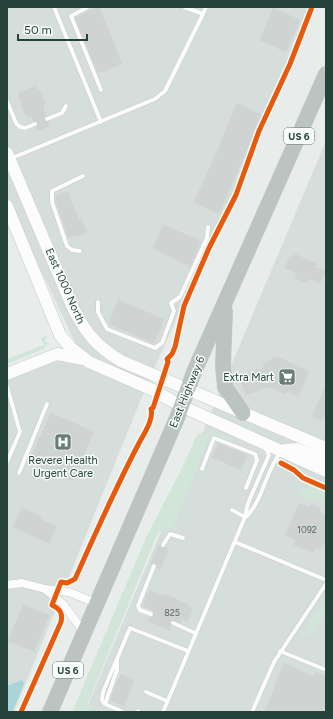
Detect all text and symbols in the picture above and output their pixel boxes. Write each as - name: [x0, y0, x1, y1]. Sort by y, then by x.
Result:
- scale bar: [18, 16, 87, 42]
- text: 50 m: [24, 23, 52, 37]
- road number: US 6: [284, 128, 314, 144]
- street label: East 1000 North: [42, 246, 88, 326]
- street label: East Highway 6: [167, 354, 207, 430]
- supermarket icon: Extra Mart: [277, 367, 297, 387]
- place label: Extra Mart: [223, 371, 274, 384]
- hospital icon: Revere Health Urgent Care: [53, 432, 73, 452]
- place label: Revere Health Urgent Care: [28, 454, 98, 480]
- house number: 1092: [297, 524, 317, 535]
- house number: 825: [164, 607, 180, 618]
- road number: US 6: [53, 662, 83, 678]

